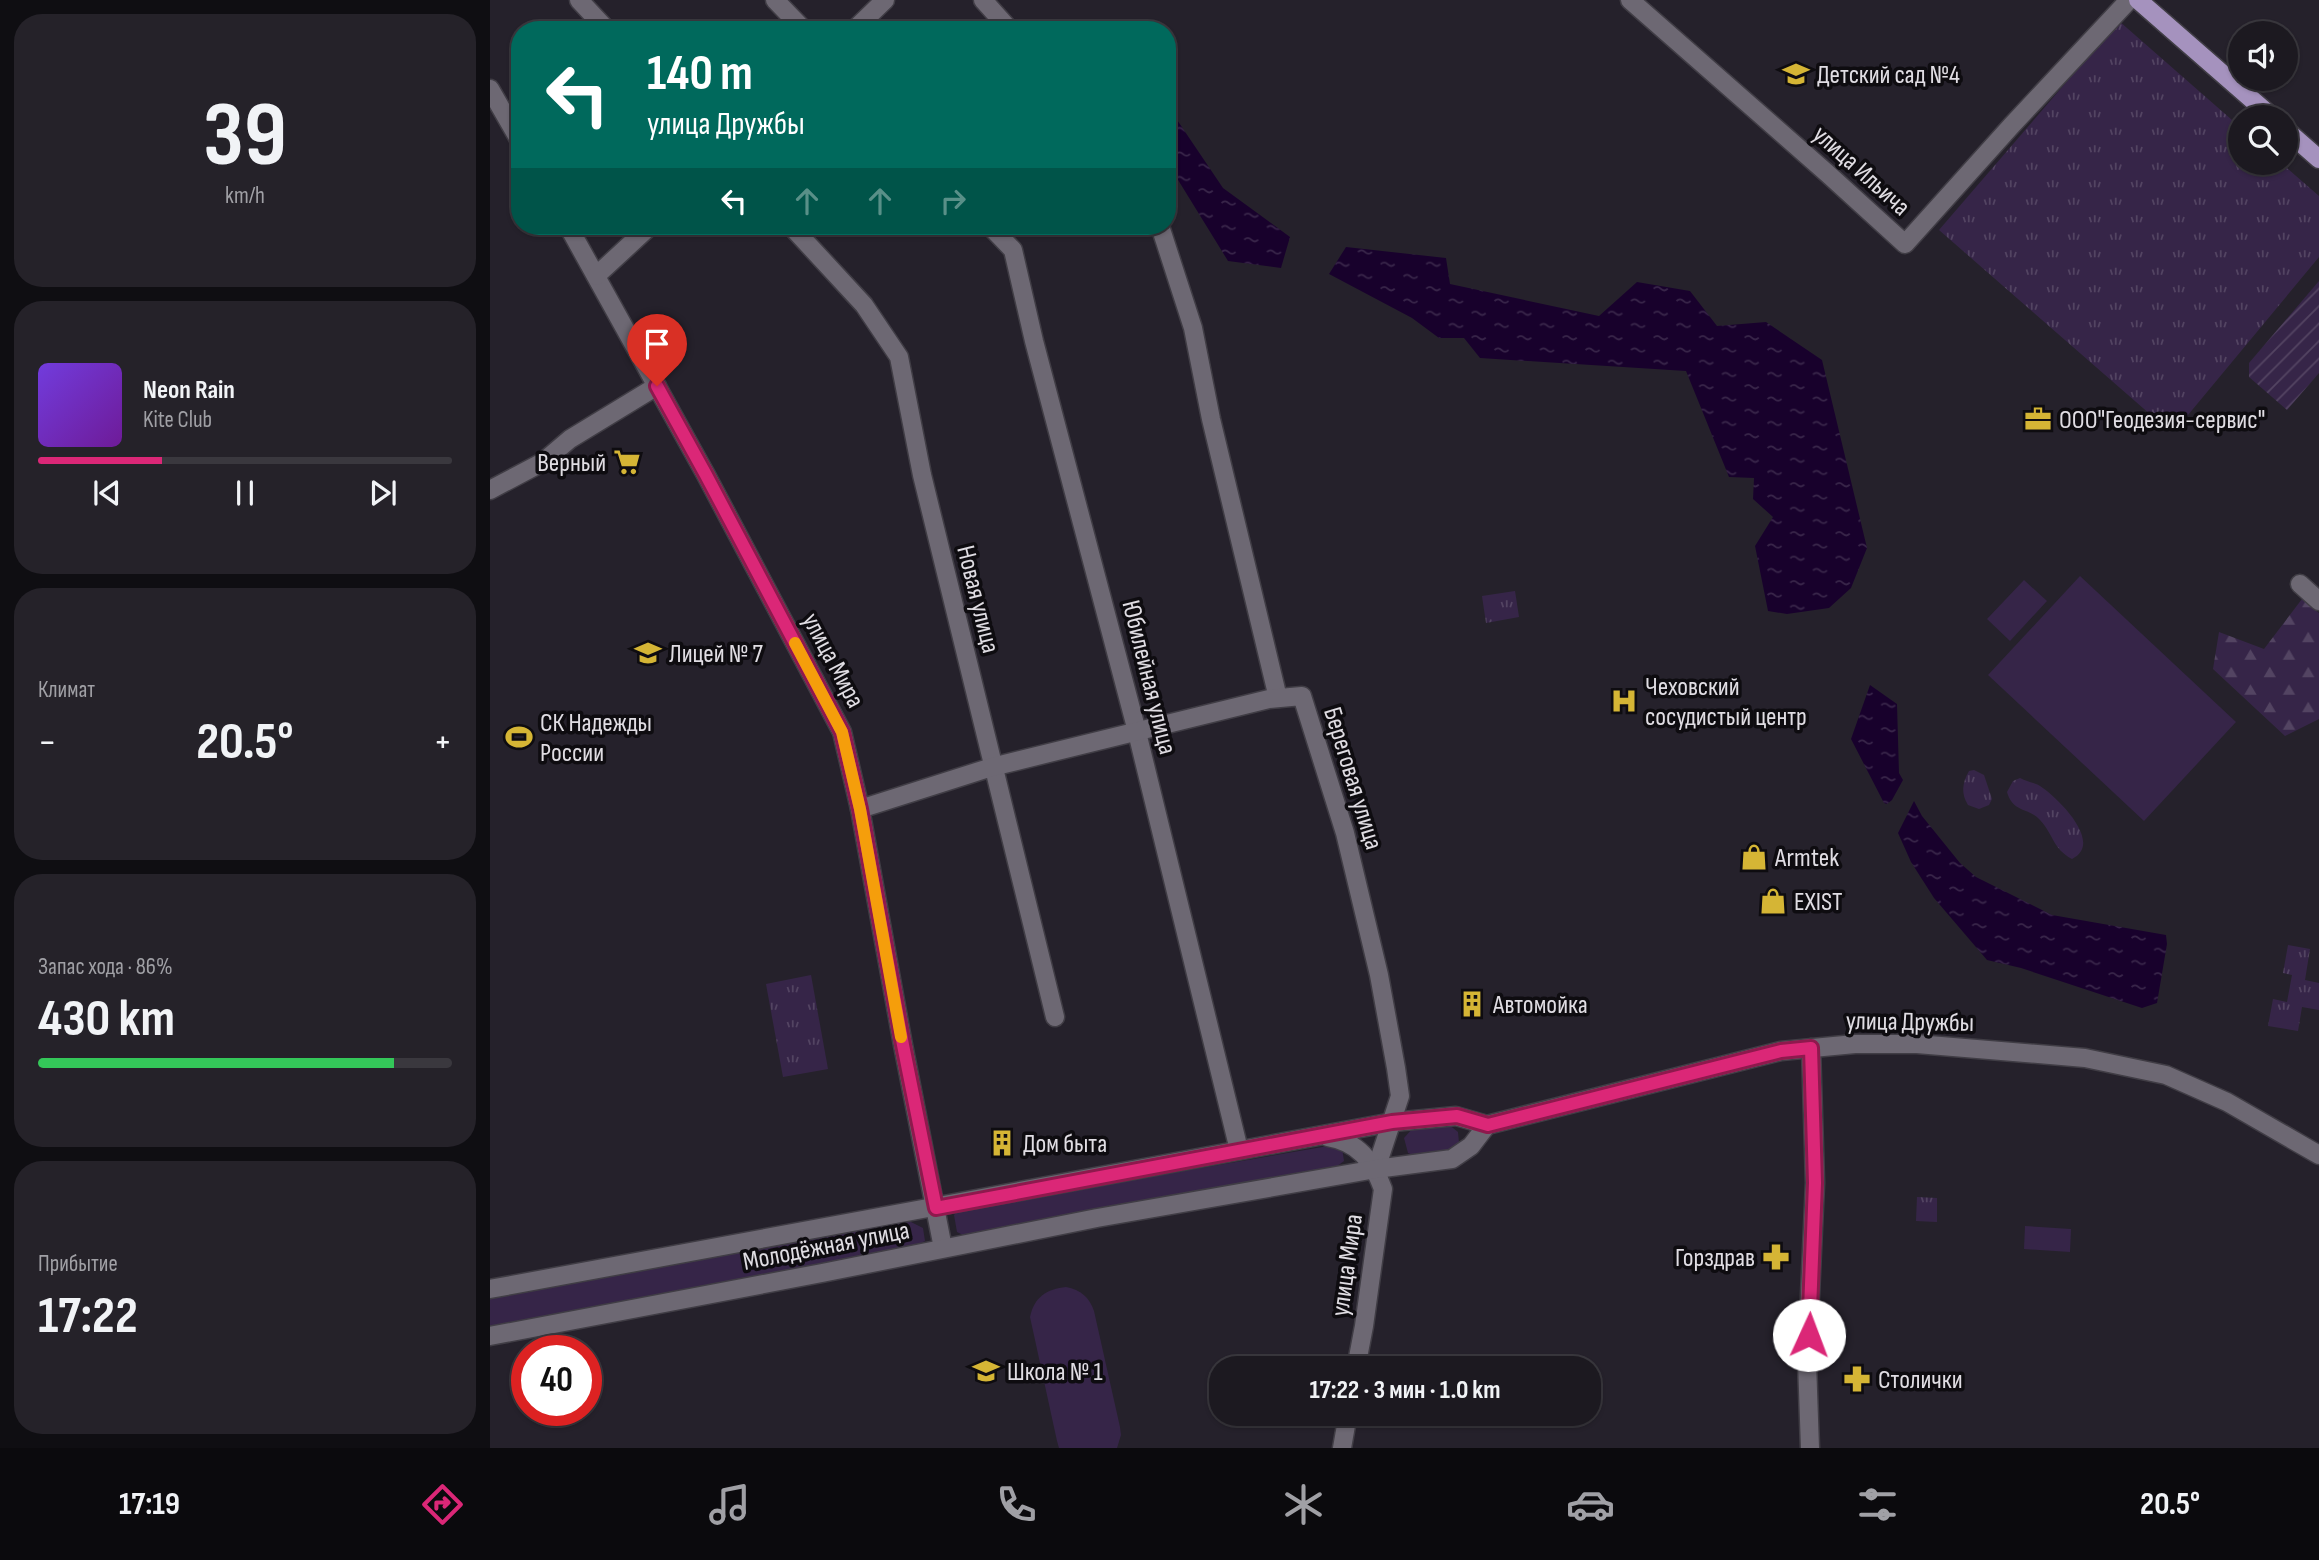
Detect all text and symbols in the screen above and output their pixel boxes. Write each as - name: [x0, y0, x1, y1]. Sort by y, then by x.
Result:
- map controls: [2228, 21, 2298, 175]
- button: sound: [2228, 21, 2298, 91]
- text: 140 m: [647, 45, 753, 104]
- icon: left: [532, 49, 623, 140]
- school or university icon: Детский сад №4: [1781, 59, 1811, 89]
- place label: Детский сад №4: [1817, 60, 1960, 91]
- text: 39: [203, 82, 287, 191]
- text: улица Дружбы: [647, 105, 805, 144]
- button: search: [2228, 105, 2298, 175]
- street label: улица Ильича: [1806, 119, 1916, 223]
- text: km/h: [225, 182, 265, 210]
- icon: left: [715, 182, 753, 220]
- icon: ahead: [788, 182, 826, 220]
- icon: ahead: [861, 182, 899, 220]
- icon: right: [934, 182, 972, 220]
- pin: [627, 314, 687, 386]
- icon: arrive: [638, 325, 676, 363]
- text: Neon Rain: [143, 375, 235, 406]
- office icon: ООО"Геодезия-сервис": [2023, 404, 2053, 434]
- place label: ООО"Геодезия-сервис": [2059, 405, 2265, 436]
- text: Kite Club: [143, 406, 212, 434]
- supermarket icon: Верный: [612, 447, 642, 477]
- place label: Верный: [537, 448, 606, 479]
- icon: previous: [88, 474, 126, 512]
- icon: pause: [226, 474, 264, 512]
- icon: next: [364, 474, 402, 512]
- street label: Новая улица: [949, 542, 1006, 656]
- street label: Юбилейная улица: [1114, 597, 1183, 758]
- street label: улица Мира: [795, 608, 871, 713]
- school or university icon: Лицей № 7: [633, 638, 663, 668]
- place label: Лицей № 7: [669, 639, 763, 670]
- place label: Чеховский сосудистый центр: [1645, 672, 1807, 733]
- text: Климат: [38, 676, 95, 704]
- hospital icon: Чеховский сосудистый центр: [1609, 686, 1639, 716]
- street label: Береговая улица: [1316, 703, 1389, 853]
- place label: СК Надежды России: [540, 708, 652, 769]
- text: 20.5°: [196, 711, 294, 774]
- text: −: [38, 720, 57, 765]
- text: +: [433, 720, 452, 765]
- sports icon: СК Надежды России: [504, 722, 534, 752]
- shop icon: Armtek: [1739, 842, 1769, 872]
- place label: Armtek: [1774, 843, 1839, 874]
- shop icon: EXIST: [1758, 886, 1788, 916]
- place label: EXIST: [1794, 887, 1842, 918]
- text: Запас хода · 86%: [38, 953, 173, 981]
- text: 430 km: [38, 988, 175, 1051]
- building icon: Автомойка: [1457, 989, 1487, 1019]
- place label: Автомойка: [1492, 990, 1588, 1021]
- street label: улица Дружбы: [1846, 1006, 1974, 1039]
- building icon: Дом быта: [987, 1128, 1017, 1158]
- place label: Дом быта: [1023, 1129, 1107, 1160]
- street label: улица Мира: [1325, 1212, 1370, 1318]
- street label: Молодёжная улица: [740, 1215, 912, 1278]
- pharmacy icon: Горздрав: [1761, 1242, 1791, 1272]
- place label: Горздрав: [1675, 1243, 1755, 1274]
- text: Прибытие: [38, 1250, 118, 1278]
- text: 17:22: [38, 1285, 138, 1348]
- position arrow: [1772, 1298, 1846, 1372]
- speed limit sign: 40: [511, 1335, 602, 1426]
- school or university icon: Школа № 1: [971, 1356, 1001, 1386]
- place label: Школа № 1: [1007, 1357, 1103, 1388]
- pharmacy icon: Столички: [1842, 1364, 1872, 1394]
- place label: Столички: [1878, 1365, 1963, 1396]
- text: 17:22 · 3 мин · 1.0 km: [1309, 1375, 1501, 1406]
- icon: directions: [418, 1480, 467, 1529]
- icon: music: [705, 1480, 754, 1529]
- icon: phone: [992, 1480, 1041, 1529]
- icon: climate: [1279, 1480, 1328, 1529]
- icon: car: [1566, 1480, 1615, 1529]
- icon: filters: [1853, 1480, 1902, 1529]
- text: 17:19: [119, 1485, 180, 1524]
- text: 20.5°: [2140, 1485, 2200, 1524]

